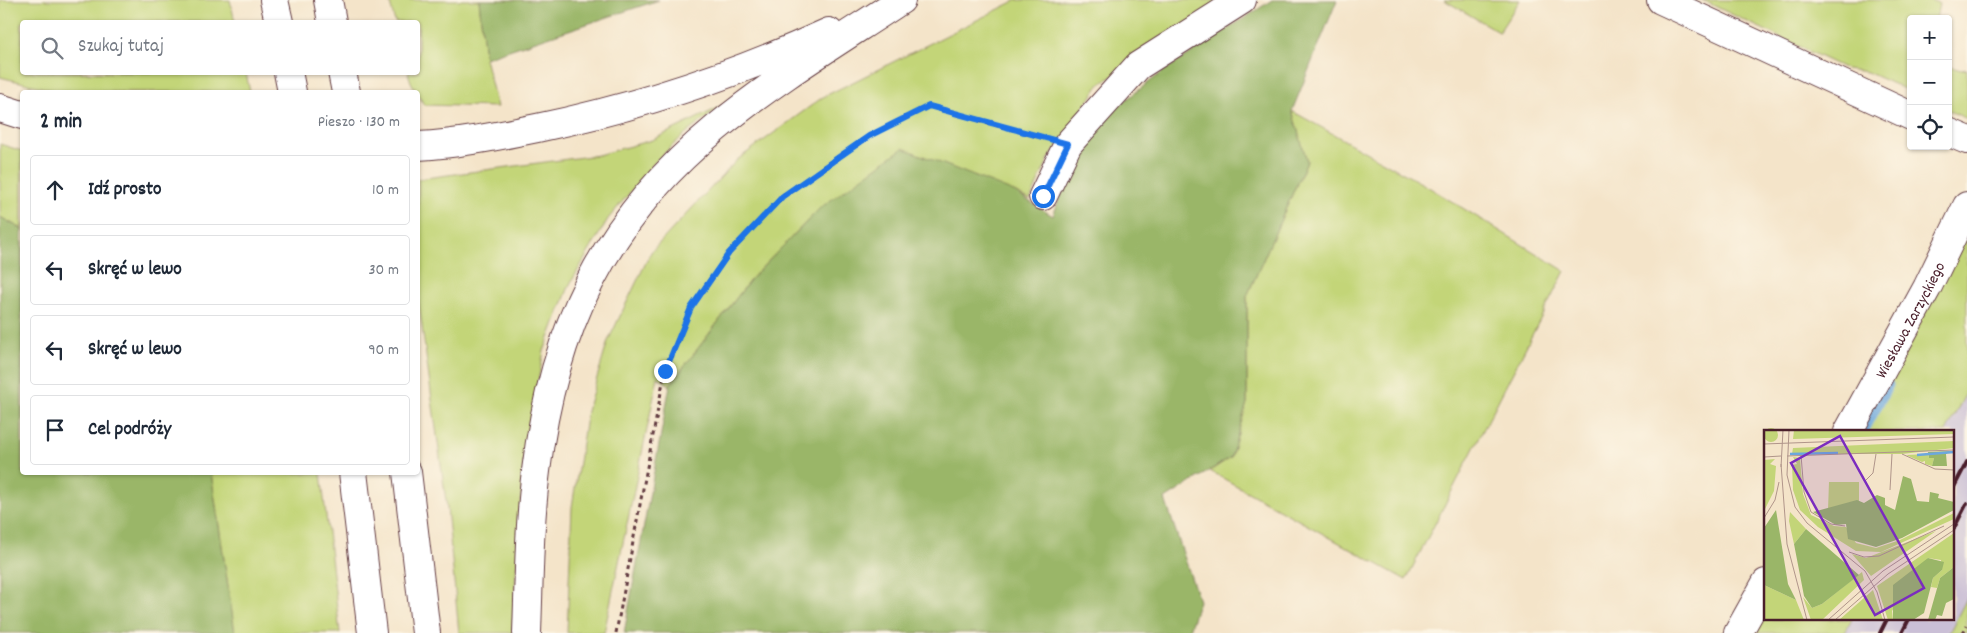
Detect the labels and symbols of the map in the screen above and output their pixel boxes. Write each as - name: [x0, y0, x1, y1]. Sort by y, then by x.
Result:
- route start: [1032, 185, 1055, 208]
- street label: Wiesława Zarzyckiego: [1871, 259, 1952, 383]
- route end: [654, 360, 677, 383]
- inset map: [1764, 430, 1954, 620]

